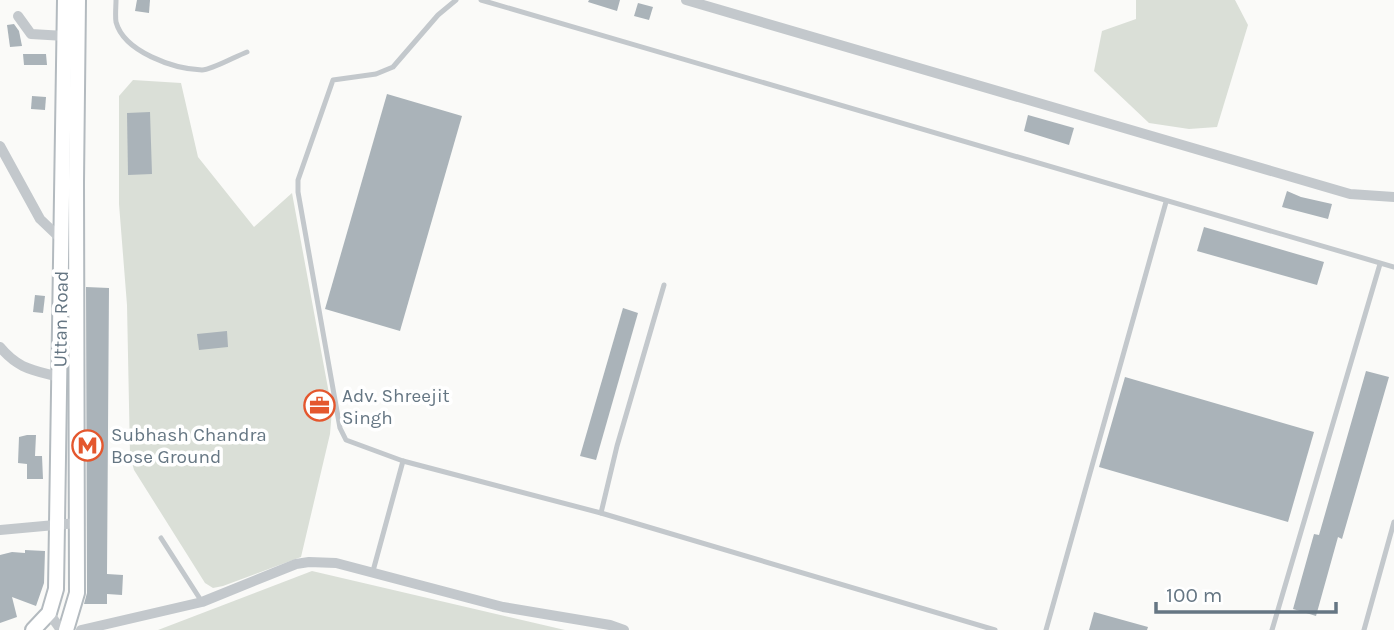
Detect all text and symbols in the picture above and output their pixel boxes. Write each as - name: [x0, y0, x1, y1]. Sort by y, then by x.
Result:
- street label: Uttan Road: [49, 270, 73, 368]
- place label: Adv. Shreejit Singh: [342, 385, 450, 429]
- office icon: Adv. Shreejit Singh: [302, 389, 336, 423]
- place label: Subhash Chandra Bose Ground: [111, 424, 267, 468]
- metro station icon: Subhash Chandra Bose Ground: [71, 428, 105, 462]
- scale bar: [1156, 570, 1336, 614]
- text: 100 m: [1166, 583, 1223, 607]

